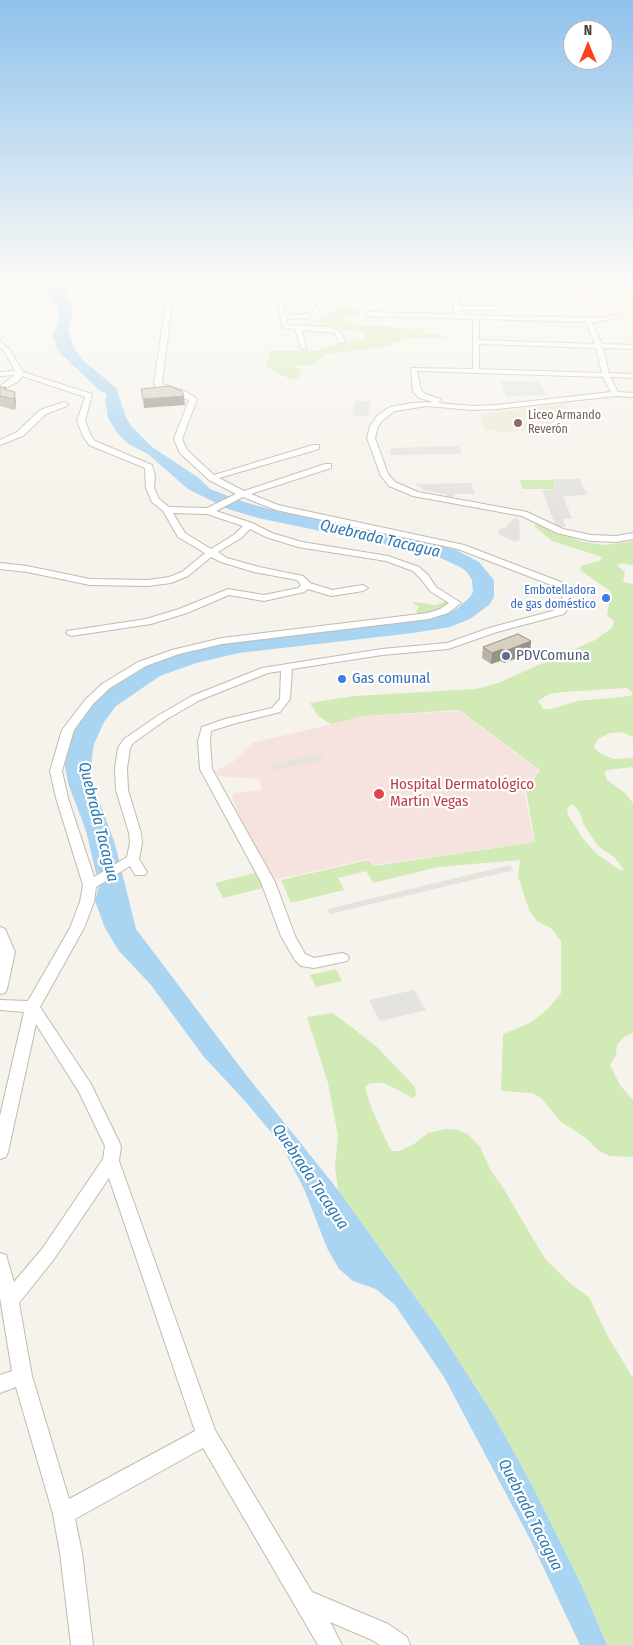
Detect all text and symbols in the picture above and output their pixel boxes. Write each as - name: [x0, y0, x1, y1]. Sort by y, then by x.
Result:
- north arrow: [563, 20, 613, 70]
- text: N: [584, 22, 592, 39]
- place label: Liceo Armando Reverón: [528, 409, 601, 437]
- marker: Liceo Armando Reverón: [512, 417, 524, 429]
- water label: Quebrada Tacagua: [318, 516, 442, 562]
- place label: Embotelladora de gas doméstico: [510, 584, 596, 612]
- marker: Embotelladora de gas doméstico: [600, 592, 612, 604]
- place label: PDVComuna: [516, 647, 590, 665]
- marker: PDVComuna: [500, 650, 512, 662]
- place label: Gas comunal: [352, 670, 430, 688]
- marker: Gas comunal: [336, 673, 348, 685]
- water label: Quebrada Tacagua: [74, 760, 122, 884]
- place label: Hospital Dermatológico Martín Vegas: [390, 776, 534, 811]
- marker: Hospital Dermatológico Martín Vegas: [372, 787, 386, 801]
- water label: Quebrada Tacagua: [268, 1121, 352, 1233]
- water label: Quebrada Tacagua: [494, 1456, 566, 1574]

